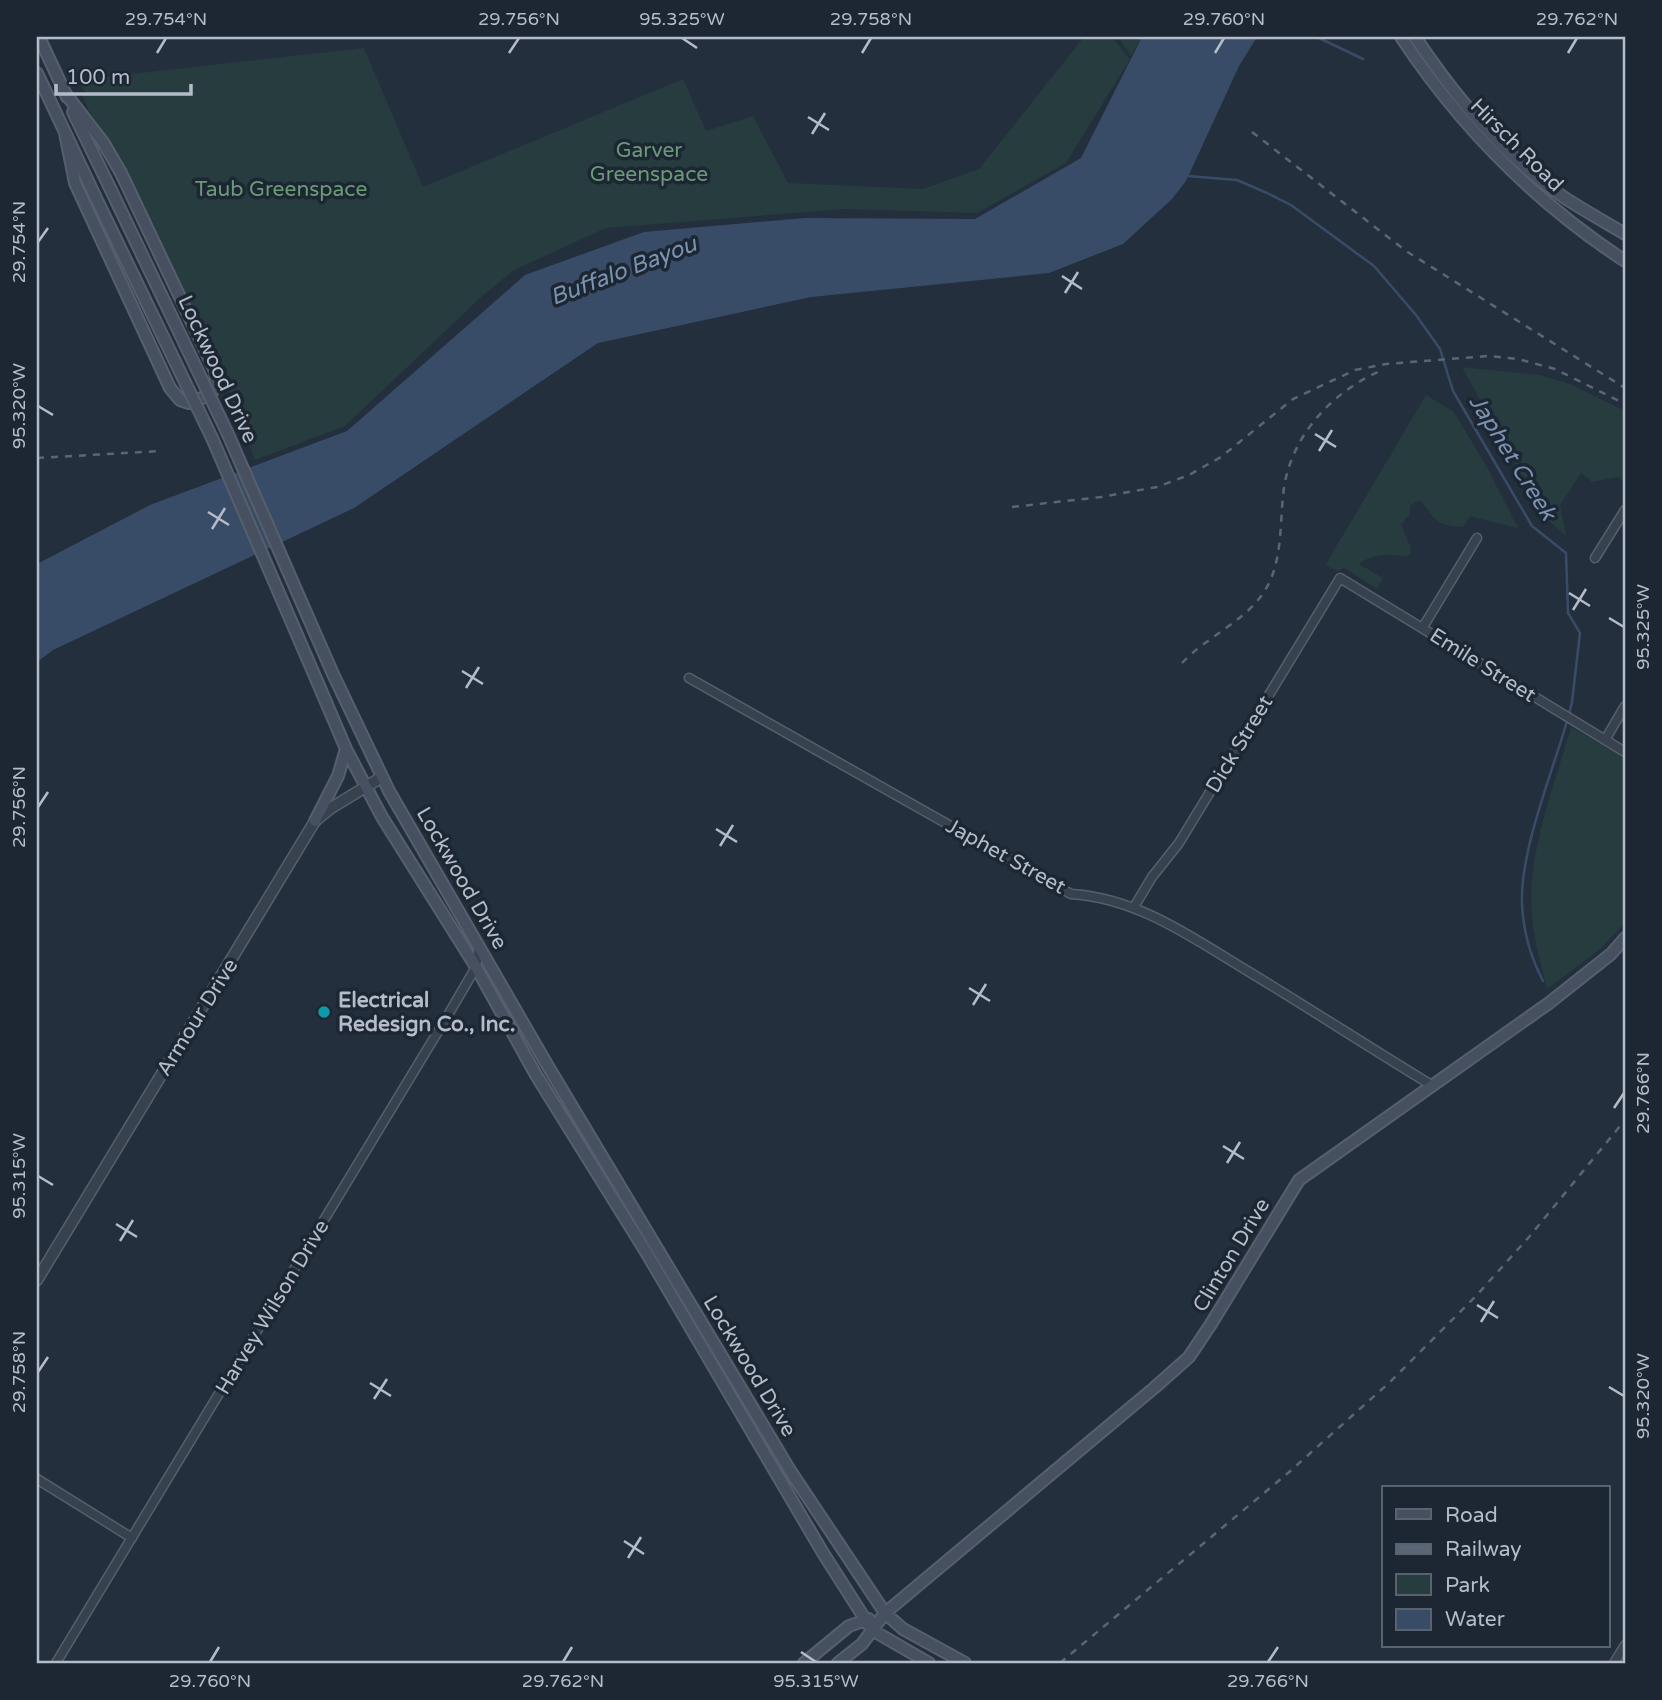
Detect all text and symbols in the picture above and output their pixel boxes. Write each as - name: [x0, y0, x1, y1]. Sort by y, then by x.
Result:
- text: 29.754°N: [125, 8, 207, 30]
- text: 29.756°N: [478, 8, 560, 30]
- text: 95.325°W: [639, 8, 725, 30]
- text: 29.758°N: [830, 8, 912, 30]
- text: 29.760°N: [1183, 8, 1265, 30]
- text: 29.762°N: [1536, 8, 1618, 30]
- scale bar: [56, 52, 191, 96]
- text: 100 m: [66, 65, 130, 90]
- street label: Hirsch Road: [1465, 94, 1568, 197]
- park label: Garver Greenspace: [590, 138, 708, 187]
- park label: Taub Greenspace: [195, 177, 367, 202]
- text: 29.754°N: [8, 201, 30, 283]
- water label: Buffalo Bayou: [546, 230, 701, 312]
- street label: Lockwood Drive: [172, 291, 263, 447]
- text: 95.320°W: [8, 363, 30, 449]
- water label: Japhet Creek: [1462, 390, 1563, 527]
- text: 95.325°W: [1632, 584, 1654, 670]
- street label: Emile Street: [1425, 623, 1540, 708]
- street label: Dick Street: [1201, 691, 1278, 797]
- text: 29.756°N: [8, 766, 30, 848]
- street label: Lockwood Drive: [411, 803, 512, 954]
- street label: Japhet Street: [942, 813, 1070, 900]
- street label: Armour Drive: [151, 954, 243, 1081]
- place label: Electrical Redesign Co., Inc.: [338, 988, 515, 1037]
- marker: Electrical Redesign Co., Inc.: [316, 1004, 332, 1020]
- text: 29.766°N: [1632, 1052, 1654, 1134]
- text: 95.315°W: [8, 1133, 30, 1219]
- street label: Clinton Drive: [1188, 1194, 1275, 1317]
- street label: Harvey Wilson Drive: [210, 1215, 335, 1399]
- street label: Lockwood Drive: [698, 1291, 802, 1441]
- text: 29.758°N: [8, 1331, 30, 1413]
- text: 95.320°W: [1632, 1353, 1654, 1439]
- legend: [1382, 1486, 1610, 1648]
- text: Road: [1445, 1503, 1498, 1528]
- text: Railway: [1445, 1537, 1522, 1562]
- text: Park: [1445, 1573, 1490, 1598]
- text: Water: [1445, 1607, 1505, 1632]
- text: 29.760°N: [169, 1670, 251, 1692]
- text: 29.762°N: [522, 1670, 604, 1692]
- text: 95.315°W: [773, 1670, 859, 1692]
- text: 29.766°N: [1227, 1670, 1309, 1692]

